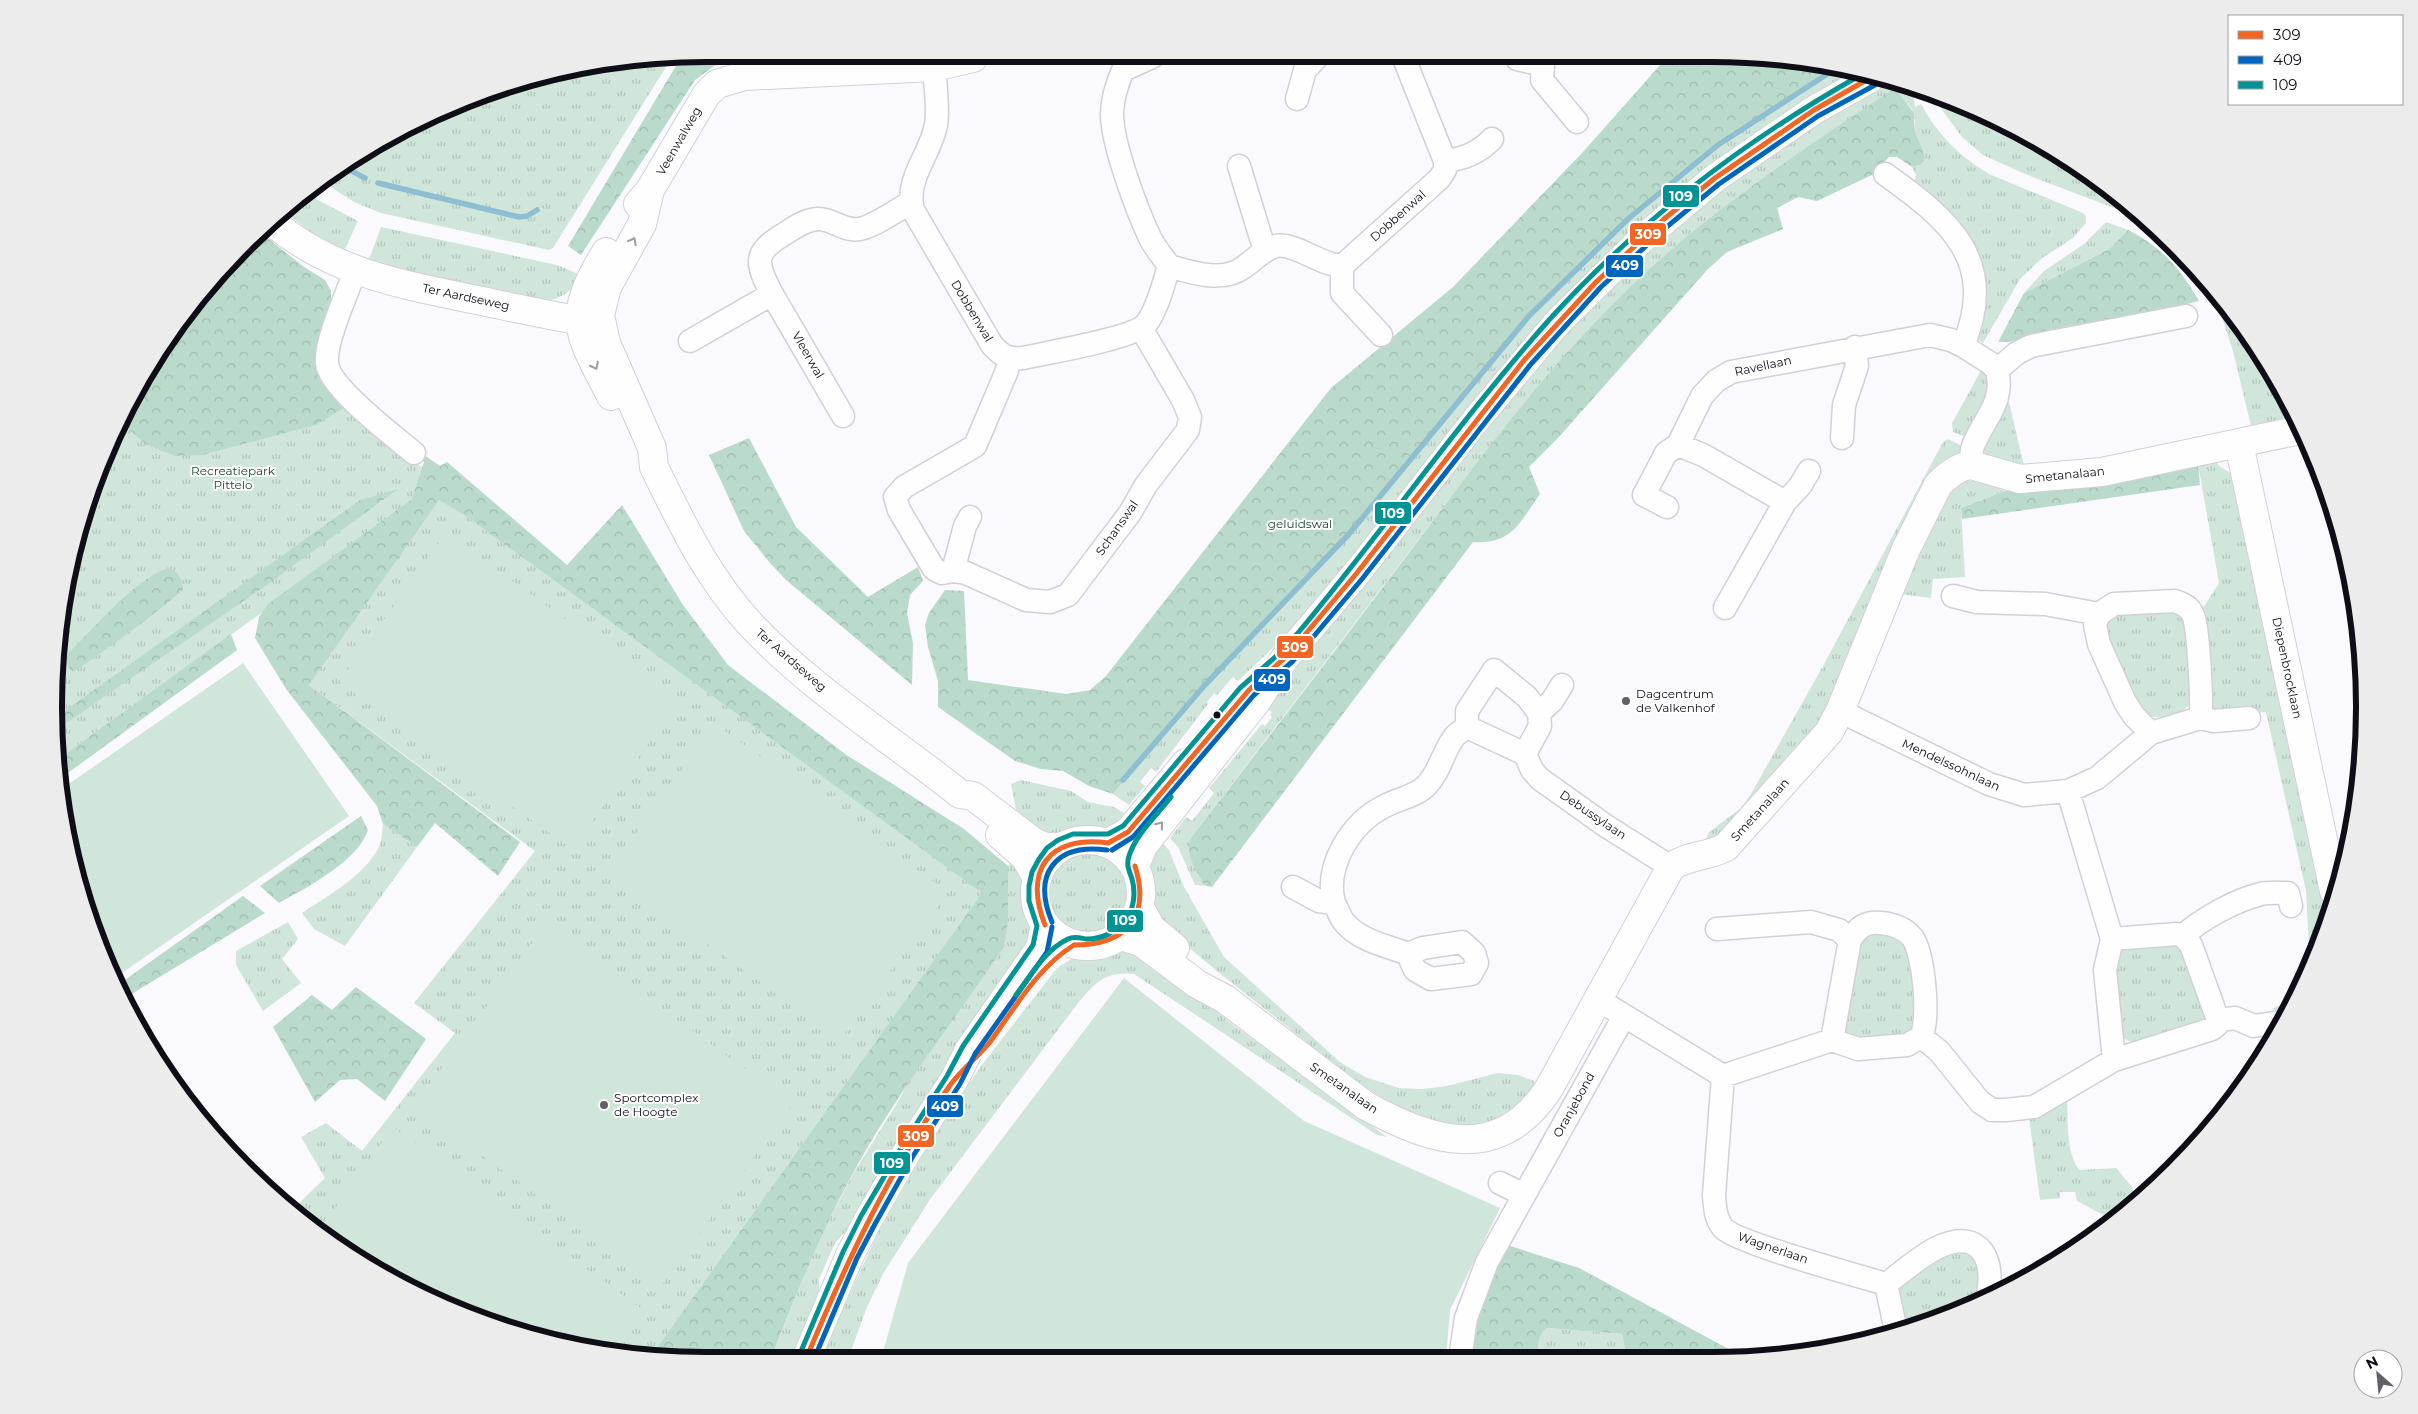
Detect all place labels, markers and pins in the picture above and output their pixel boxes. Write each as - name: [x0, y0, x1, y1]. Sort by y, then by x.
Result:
- place label: Dagcentrum de Valkenhof: [1636, 686, 1715, 715]
- marker: Dagcentrum de Valkenhof: [1620, 695, 1632, 707]
- unlabelled marker: [1212, 710, 1222, 720]
- place label: Sportcomplex de Hoogte: [614, 1090, 699, 1119]
- marker: Sportcomplex de Hoogte: [598, 1099, 610, 1111]

